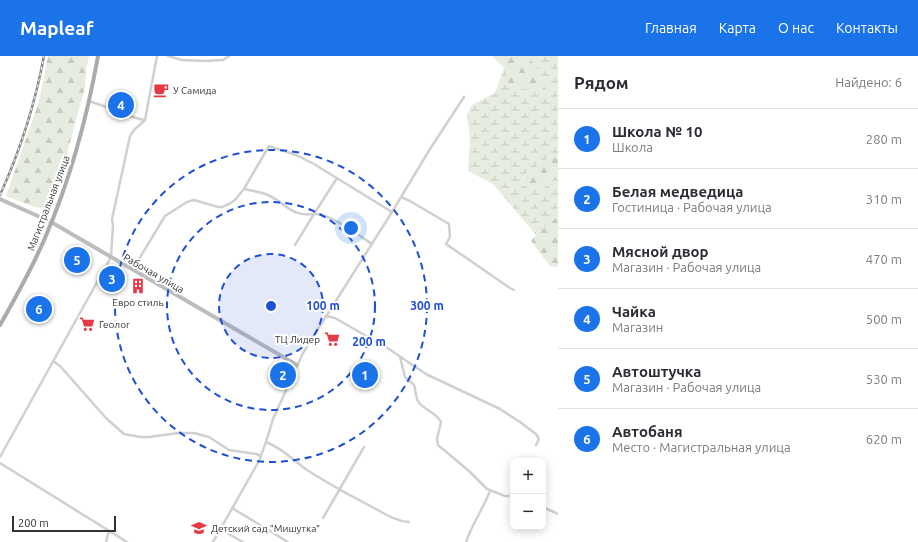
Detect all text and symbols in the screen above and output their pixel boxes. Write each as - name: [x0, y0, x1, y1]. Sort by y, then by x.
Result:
- text: Mapleaf: [20, 17, 93, 39]
- text: Главная: [645, 20, 697, 36]
- text: Карта: [719, 20, 756, 36]
- text: О нас: [778, 20, 814, 36]
- text: Контакты: [836, 20, 898, 36]
- text: Рядом: [574, 73, 629, 92]
- text: Найдено: 6: [835, 75, 902, 89]
- cafe icon: У Самида: [152, 81, 170, 99]
- place label: У Самида: [173, 85, 216, 96]
- pin: 4: [108, 90, 134, 120]
- text: Школа № 10: [612, 123, 702, 140]
- text: 1: [583, 132, 591, 146]
- text: 280 m: [866, 132, 902, 146]
- text: Школа: [612, 140, 653, 154]
- street label: Магистральная улица: [25, 154, 72, 252]
- text: Белая медведица: [612, 183, 743, 200]
- text: 2: [583, 192, 591, 206]
- text: 310 m: [866, 192, 902, 206]
- text: Гостиница · Рабочая улица: [612, 200, 772, 214]
- your location: [341, 218, 361, 238]
- text: Мясной двор: [612, 243, 709, 260]
- pin: 5: [64, 245, 90, 275]
- street label: Рабочая улица: [121, 252, 186, 295]
- text: 3: [583, 252, 591, 266]
- text: 470 m: [866, 252, 902, 266]
- text: Магазин · Рабочая улица: [612, 260, 761, 274]
- pin: 3: [99, 264, 125, 294]
- building icon: Евро стиль: [129, 277, 147, 295]
- pin: 6: [26, 294, 52, 324]
- place label: Евро стиль: [112, 297, 164, 308]
- centre of rings: [264, 299, 278, 313]
- text: 100 m: [306, 299, 340, 312]
- text: 300 m: [410, 299, 444, 312]
- text: Чайка: [612, 303, 656, 320]
- text: 4: [583, 312, 591, 326]
- text: 500 m: [866, 312, 902, 326]
- supermarket icon: Геолог: [78, 315, 96, 333]
- place label: Геолог: [99, 319, 130, 330]
- text: Магазин: [612, 320, 663, 334]
- supermarket icon: ТЦ Лидер: [323, 330, 341, 348]
- place label: ТЦ Лидер: [275, 334, 320, 345]
- text: 200 m: [352, 335, 386, 348]
- pin: 2: [270, 360, 296, 390]
- pin: 1: [352, 360, 378, 390]
- text: Автоштучка: [612, 363, 701, 380]
- text: 5: [583, 372, 591, 386]
- text: 530 m: [866, 372, 902, 386]
- text: Магазин · Рабочая улица: [612, 380, 761, 394]
- text: Автобаня: [612, 423, 683, 440]
- text: 6: [583, 432, 591, 446]
- text: 620 m: [866, 432, 902, 446]
- text: Место · Магистральная улица: [612, 440, 791, 454]
- map controls: [510, 458, 546, 530]
- button: +: [510, 458, 546, 494]
- button: −: [510, 494, 546, 530]
- scale bar: [12, 514, 116, 533]
- text: 200 m: [18, 517, 49, 529]
- school or university icon: Детский сад "Мишутка": [190, 519, 208, 537]
- place label: Детский сад "Мишутка": [211, 523, 320, 534]

